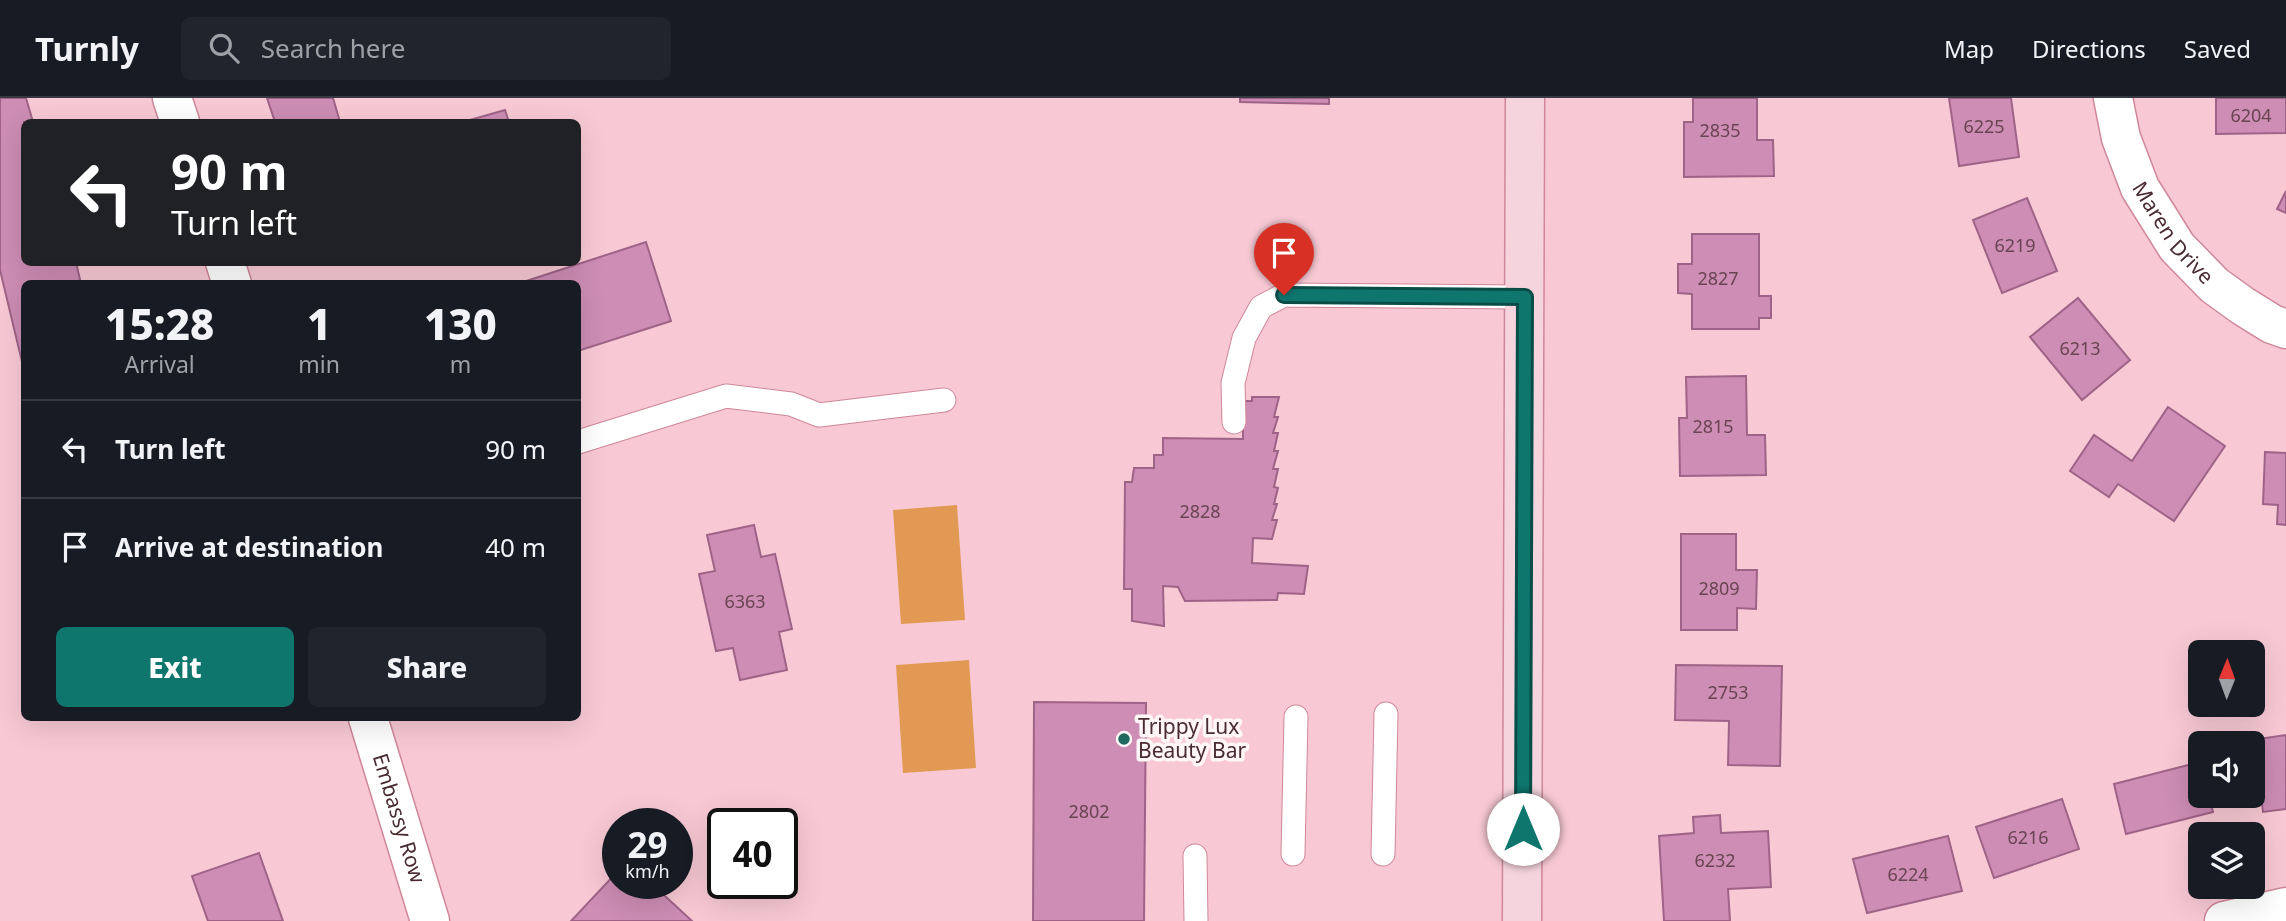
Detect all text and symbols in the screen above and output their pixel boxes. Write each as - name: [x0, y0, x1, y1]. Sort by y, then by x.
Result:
- search box: [181, 17, 671, 80]
- text: Turnly: [35, 26, 139, 71]
- icon: search: [205, 29, 243, 67]
- text: Search here: [261, 30, 405, 66]
- text: Map: [1944, 32, 1994, 65]
- text: Directions: [2032, 32, 2146, 65]
- text: Saved: [2184, 32, 2251, 65]
- house number: 6204: [2230, 103, 2272, 127]
- house number: 6225: [1963, 114, 2005, 138]
- house number: 2835: [1699, 118, 1741, 142]
- text: 90 m: [171, 138, 288, 204]
- icon: left: [56, 147, 147, 238]
- street label: Maren Drive: [2126, 176, 2220, 290]
- text: Turn left: [171, 201, 297, 244]
- pin: [1254, 223, 1314, 295]
- house number: 6219: [1994, 233, 2036, 257]
- icon: arrive: [1265, 234, 1303, 272]
- house number: 2827: [1697, 266, 1739, 290]
- text: 15:28: [105, 295, 214, 352]
- text: 1: [307, 295, 331, 352]
- text: 130: [424, 295, 497, 352]
- house number: 6213: [2059, 336, 2101, 360]
- text: Arrival: [125, 348, 195, 380]
- text: min: [298, 348, 340, 380]
- text: m: [450, 348, 471, 380]
- house number: 2815: [1692, 414, 1734, 438]
- icon: left: [56, 430, 94, 468]
- text: Turn left: [115, 431, 226, 467]
- text: 90 m: [485, 431, 546, 467]
- house number: 2828: [1179, 499, 1221, 523]
- icon: arrive: [56, 528, 94, 566]
- text: Arrive at destination: [115, 529, 384, 565]
- text: 40 m: [485, 529, 546, 565]
- house number: 2809: [1698, 576, 1740, 600]
- house number: 6363: [724, 589, 766, 613]
- button: Exit: [56, 627, 294, 707]
- button: Share: [308, 627, 546, 707]
- north arrow: [2188, 640, 2264, 718]
- map controls: [2188, 640, 2265, 899]
- house number: 2753: [1707, 680, 1749, 704]
- place label: Trippy Lux Beauty Bar: [1138, 712, 1246, 764]
- marker: Trippy Lux Beauty Bar: [1116, 731, 1132, 747]
- button: sound: [2188, 731, 2265, 808]
- street label: Embassy Row: [367, 750, 433, 887]
- position arrow: [1486, 792, 1560, 866]
- house number: 2802: [1068, 799, 1110, 823]
- speed limit sign: 40: [707, 808, 798, 899]
- text: 29: [627, 821, 668, 868]
- button: layers: [2188, 822, 2265, 899]
- house number: 6216: [2007, 825, 2049, 849]
- house number: 6232: [1694, 848, 1736, 872]
- text: km/h: [625, 859, 670, 883]
- house number: 6224: [1887, 862, 1929, 886]

